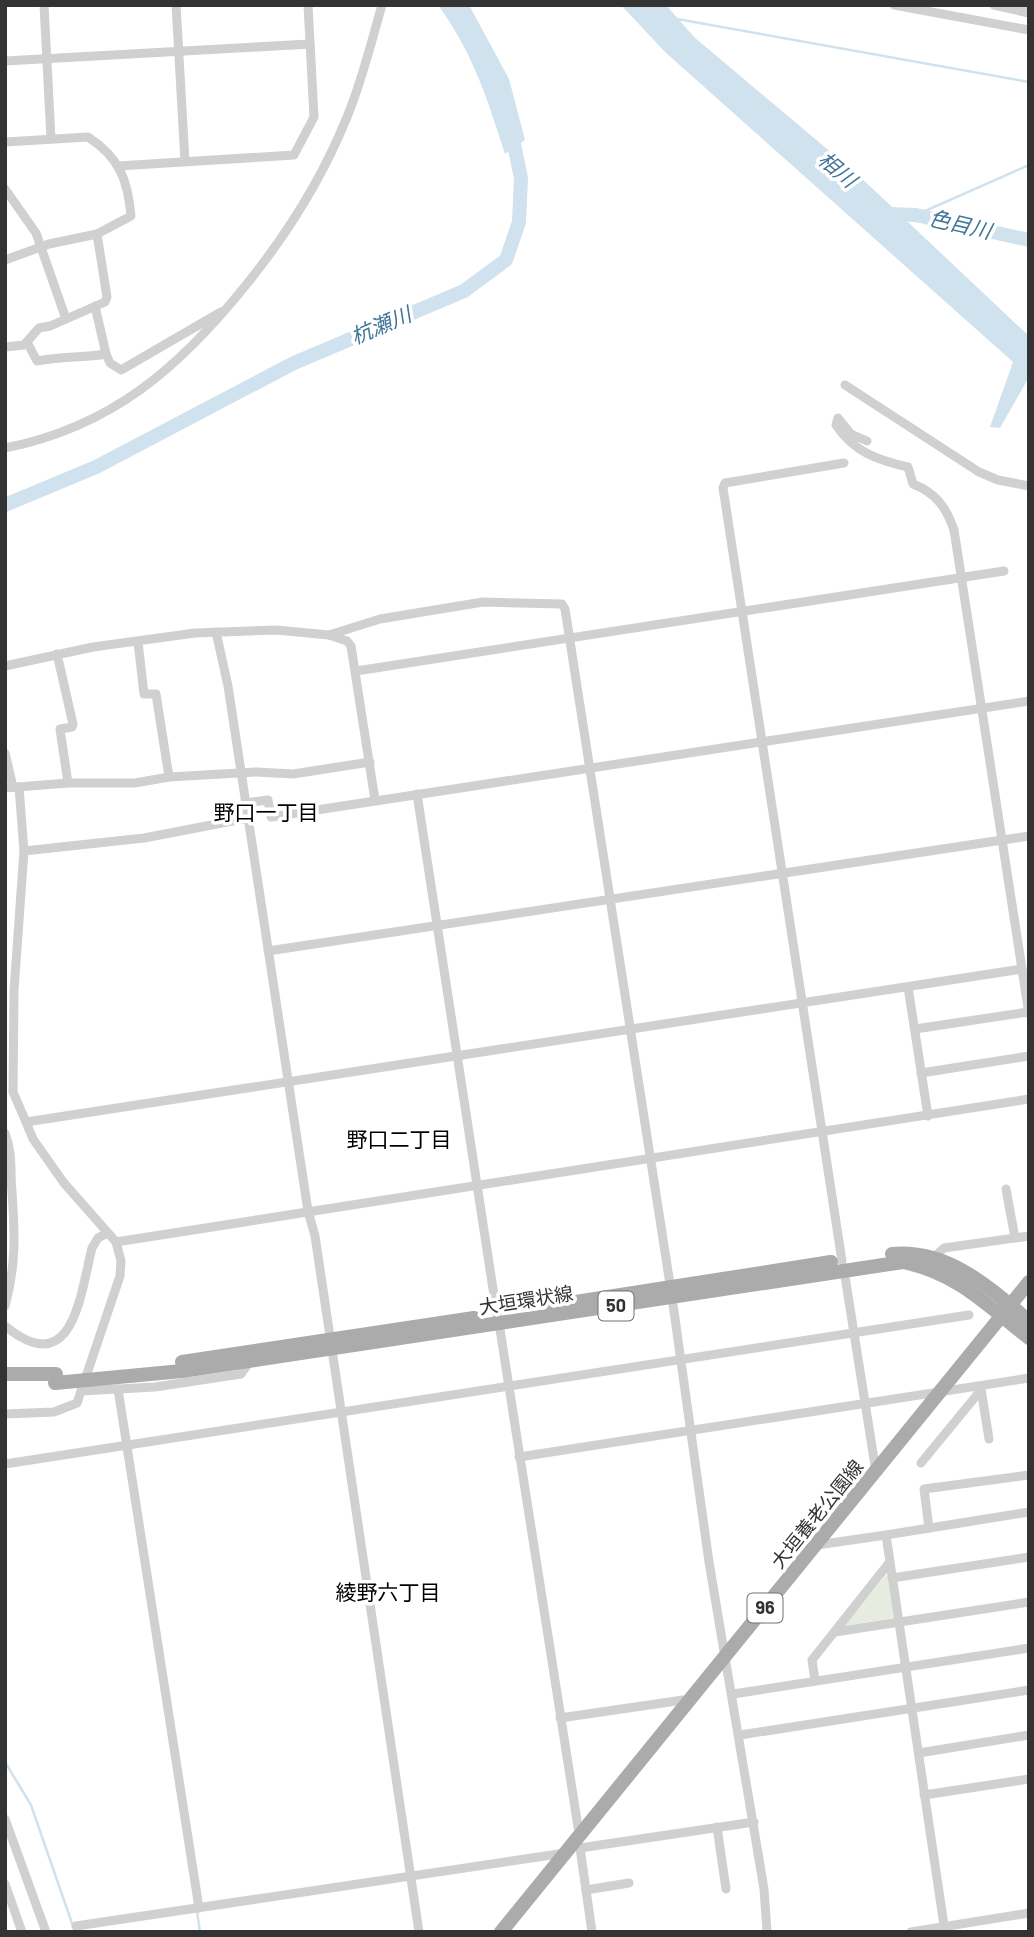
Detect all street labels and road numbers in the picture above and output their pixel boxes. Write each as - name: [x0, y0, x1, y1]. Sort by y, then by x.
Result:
- street label: 大垣環状線: [477, 1281, 575, 1318]
- road number: 50: [598, 1292, 634, 1321]
- street label: 大垣養老公園線: [766, 1455, 867, 1573]
- road number: 96: [748, 1594, 782, 1623]

